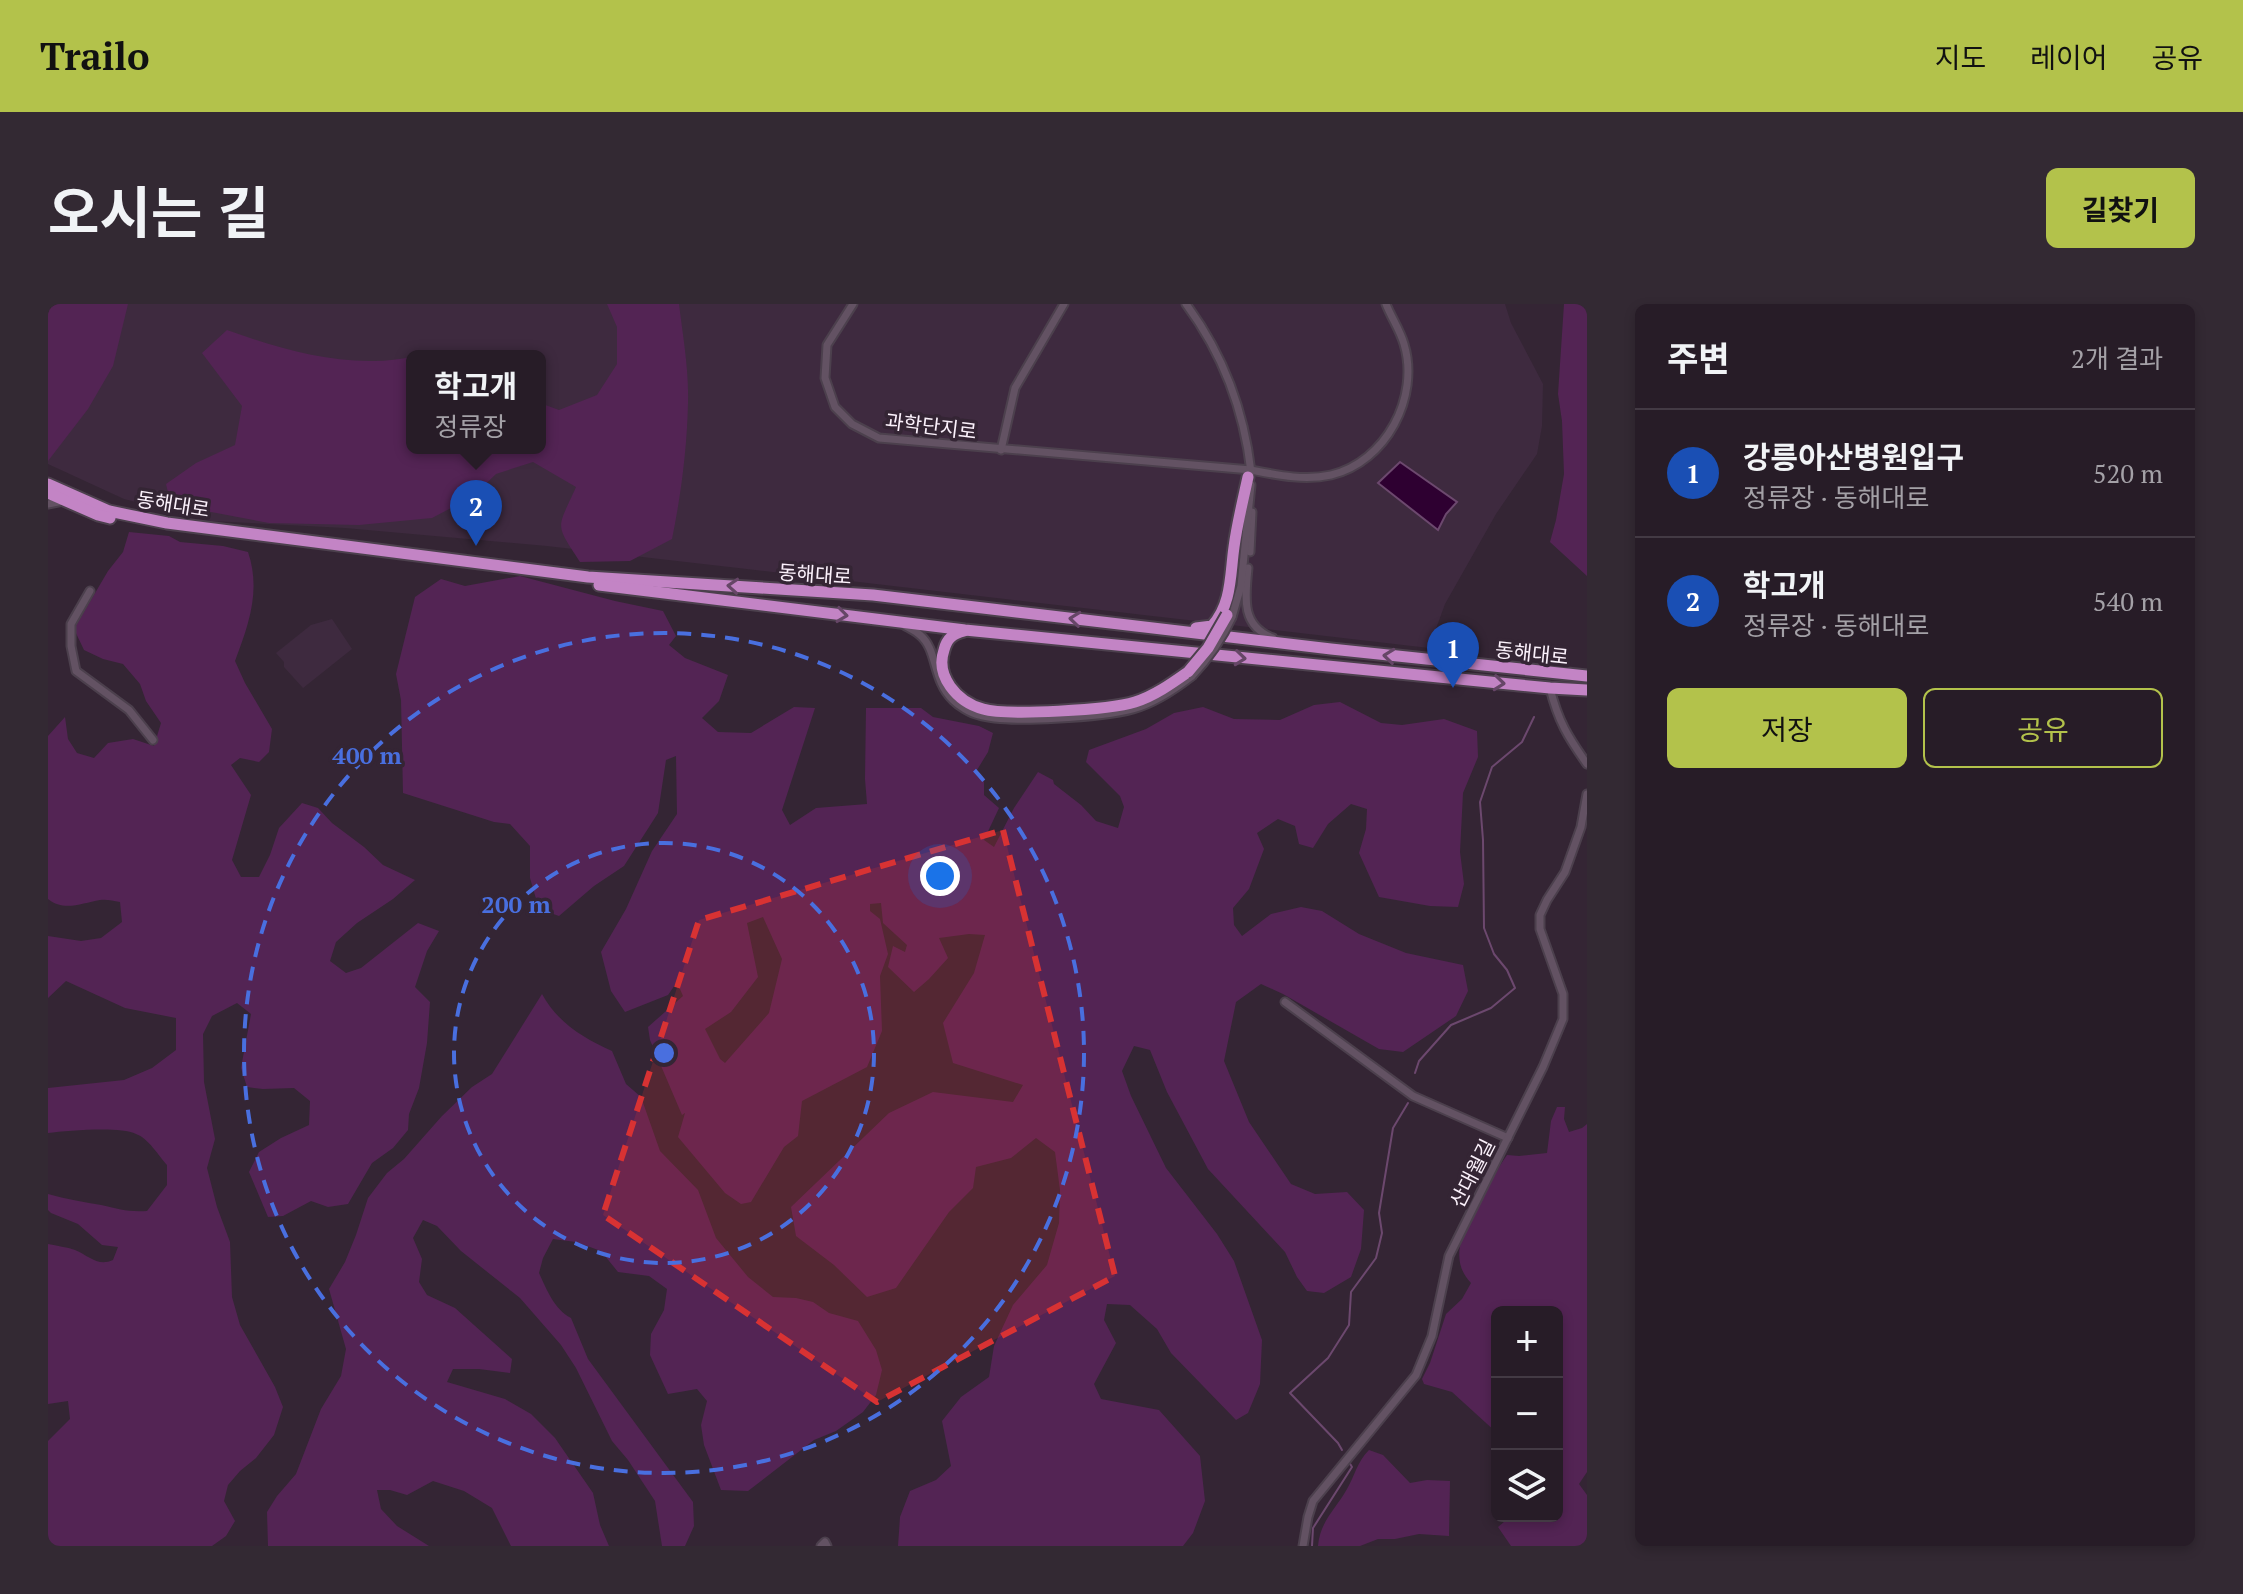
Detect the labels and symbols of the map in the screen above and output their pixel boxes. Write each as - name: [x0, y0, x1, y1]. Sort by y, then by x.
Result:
- street label: 과학단지로: [884, 407, 978, 445]
- pin: 2: [450, 480, 502, 546]
- street label: 동해대로: [135, 485, 211, 523]
- street label: 동해대로: [777, 558, 853, 590]
- one-way arrow: [726, 578, 739, 595]
- one-way arrow: [836, 606, 849, 623]
- one-way arrow: [1068, 610, 1081, 627]
- pin: 1: [1427, 622, 1479, 688]
- street label: 동해대로: [1494, 636, 1570, 670]
- one-way arrow: [1382, 647, 1395, 664]
- one-way arrow: [1234, 649, 1247, 666]
- one-way arrow: [1493, 675, 1506, 692]
- text: 400 m: [332, 739, 402, 771]
- your location: [920, 856, 960, 896]
- text: 200 m: [481, 888, 551, 920]
- centre of rings: [650, 1039, 678, 1067]
- street label: 산대월길: [1443, 1134, 1501, 1212]

